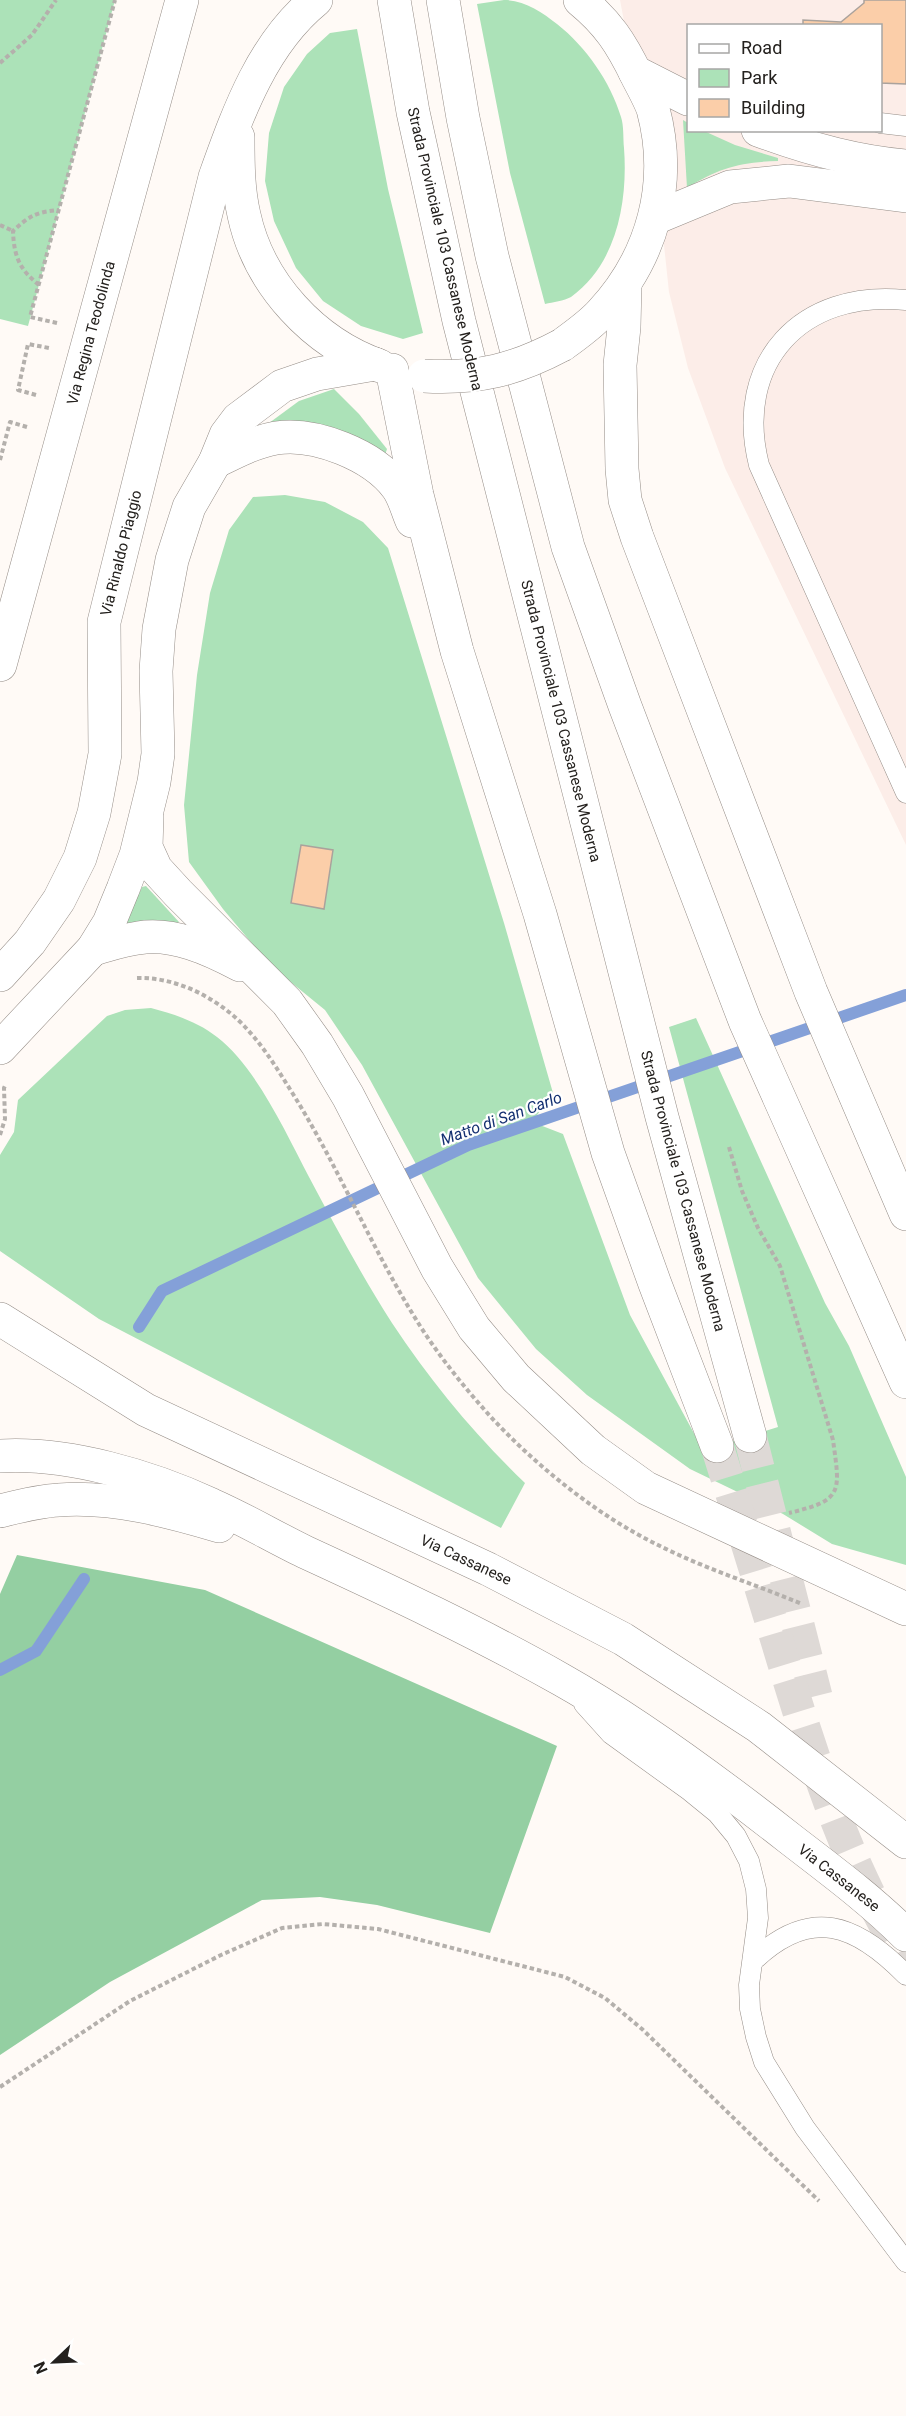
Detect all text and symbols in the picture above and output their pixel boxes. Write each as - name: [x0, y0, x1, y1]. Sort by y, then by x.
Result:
- legend: [687, 24, 882, 132]
- text: Road: [741, 37, 782, 58]
- text: Park: [741, 67, 778, 88]
- text: Building: [741, 97, 805, 118]
- street label: Strada Provinciale 103 Cassanese Moderna: [404, 106, 486, 392]
- street label: Via Regina Teodolinda: [63, 259, 119, 407]
- street label: Via Rinaldo Piaggio: [97, 488, 145, 618]
- street label: Strada Provinciale 103 Cassanese Moderna: [517, 578, 605, 864]
- street label: Strada Provinciale 103 Cassanese Moderna: [637, 1049, 729, 1333]
- water label: Matto di San Carlo: [438, 1088, 565, 1149]
- street label: Via Cassanese: [418, 1531, 515, 1589]
- street label: Via Cassanese: [795, 1841, 883, 1915]
- north arrow: [24, 2332, 84, 2392]
- text: N: [30, 2359, 52, 2377]

